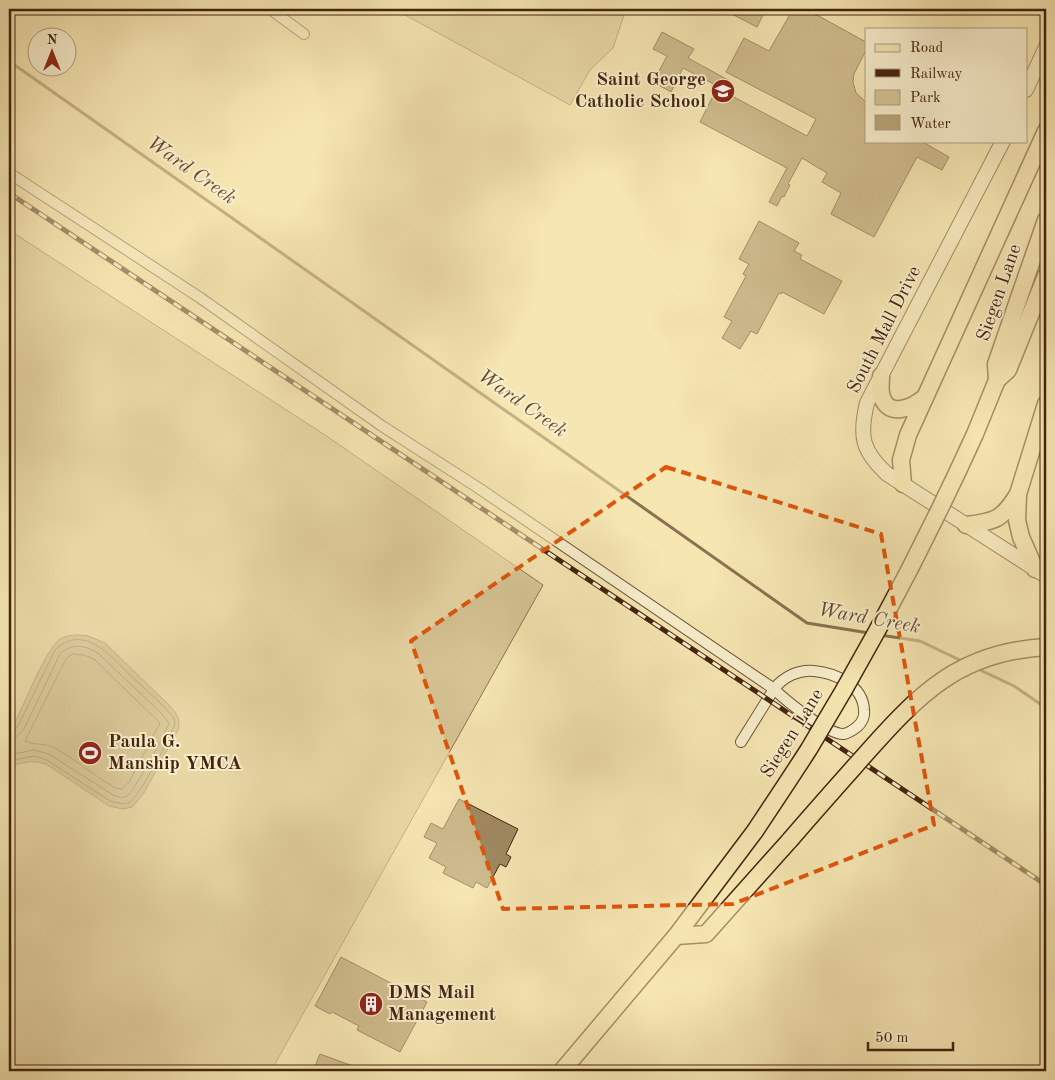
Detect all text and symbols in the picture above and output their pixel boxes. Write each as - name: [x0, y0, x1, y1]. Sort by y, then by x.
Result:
- north arrow: [28, 28, 78, 78]
- legend: [865, 28, 1028, 142]
- text: N: [47, 33, 58, 47]
- text: Road: [910, 41, 944, 56]
- text: Railway: [910, 67, 963, 82]
- place label: Saint George Catholic School: [575, 71, 706, 112]
- school or university icon: Saint George Catholic School: [710, 78, 736, 104]
- text: Park: [910, 91, 941, 106]
- text: Water: [910, 117, 951, 132]
- water label: Ward Creek: [143, 133, 239, 209]
- street label: Siegen Lane: [975, 242, 1025, 344]
- street label: South Mall Drive: [845, 263, 925, 397]
- water label: Ward Creek: [474, 366, 570, 442]
- water label: Ward Creek: [816, 600, 922, 638]
- street label: Siegen Lane: [758, 686, 828, 782]
- place label: Paula G. Manship YMCA: [108, 733, 242, 774]
- sports icon: Paula G. Manship YMCA: [77, 740, 103, 766]
- place label: DMS Mail Management: [388, 984, 496, 1025]
- building icon: DMS Mail Management: [358, 991, 384, 1017]
- scale bar: [868, 1020, 952, 1052]
- text: 50 m: [875, 1031, 909, 1046]

